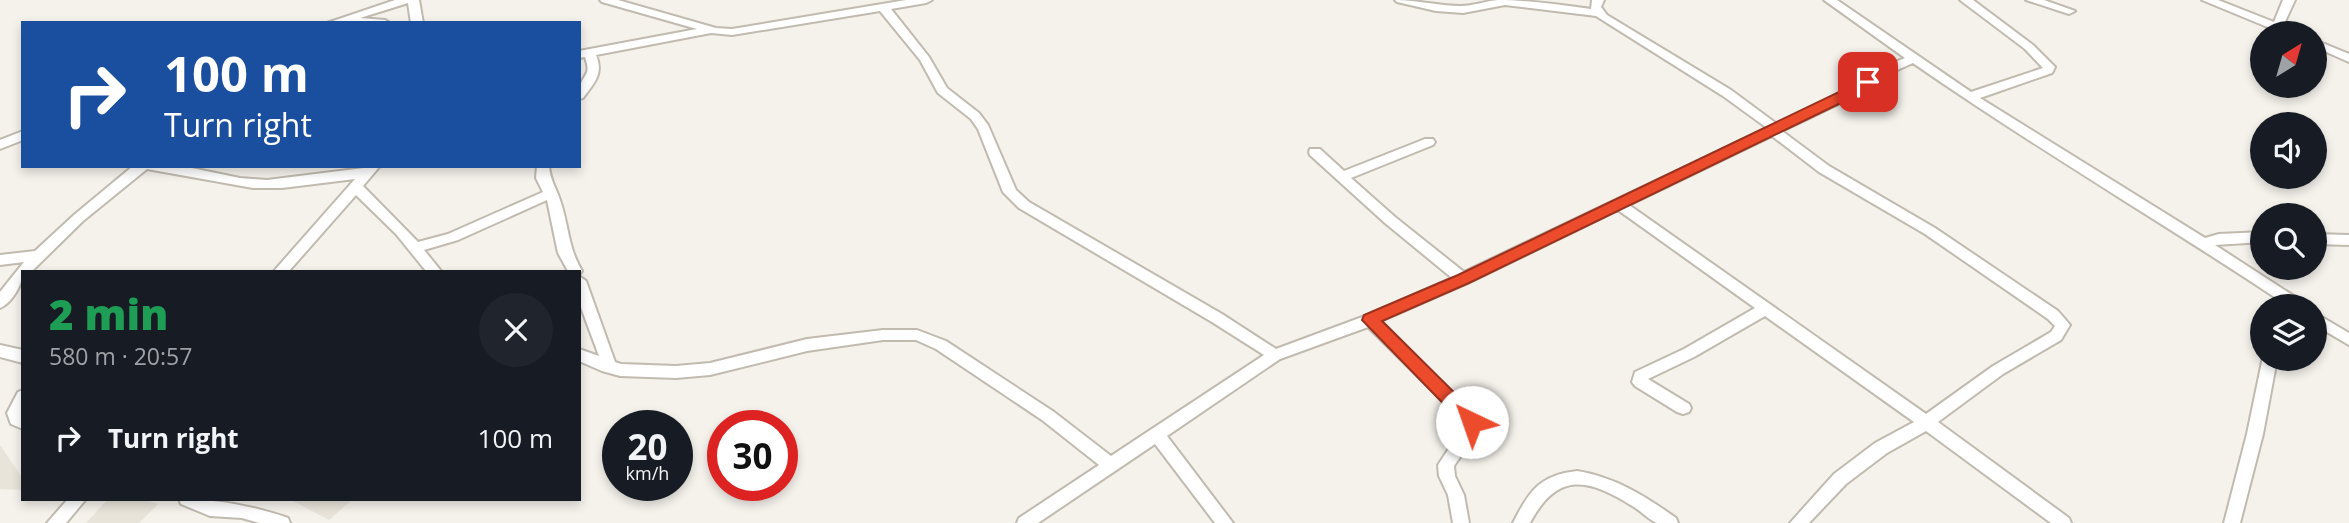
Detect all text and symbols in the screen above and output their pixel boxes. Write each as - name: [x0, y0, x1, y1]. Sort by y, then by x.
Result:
- north arrow: [2250, 21, 2328, 98]
- map controls: [2250, 21, 2327, 371]
- text: 100 m: [164, 40, 309, 106]
- icon: right: [49, 49, 140, 140]
- pin: [1838, 52, 1898, 112]
- icon: arrive: [1849, 63, 1887, 101]
- text: Turn right: [164, 103, 312, 146]
- button: sound: [2250, 112, 2327, 189]
- button: search: [2250, 203, 2327, 280]
- text: 2 min: [49, 285, 168, 342]
- button: close: [479, 293, 553, 367]
- button: layers: [2250, 294, 2327, 371]
- text: 580 m · 20:57: [49, 340, 192, 372]
- position arrow: [1435, 385, 1509, 459]
- speed limit sign: 30: [707, 410, 798, 501]
- icon: right: [49, 419, 87, 457]
- text: Turn right: [108, 420, 239, 456]
- text: 100 m: [478, 420, 553, 456]
- text: 20: [627, 423, 668, 470]
- text: km/h: [626, 461, 669, 485]

